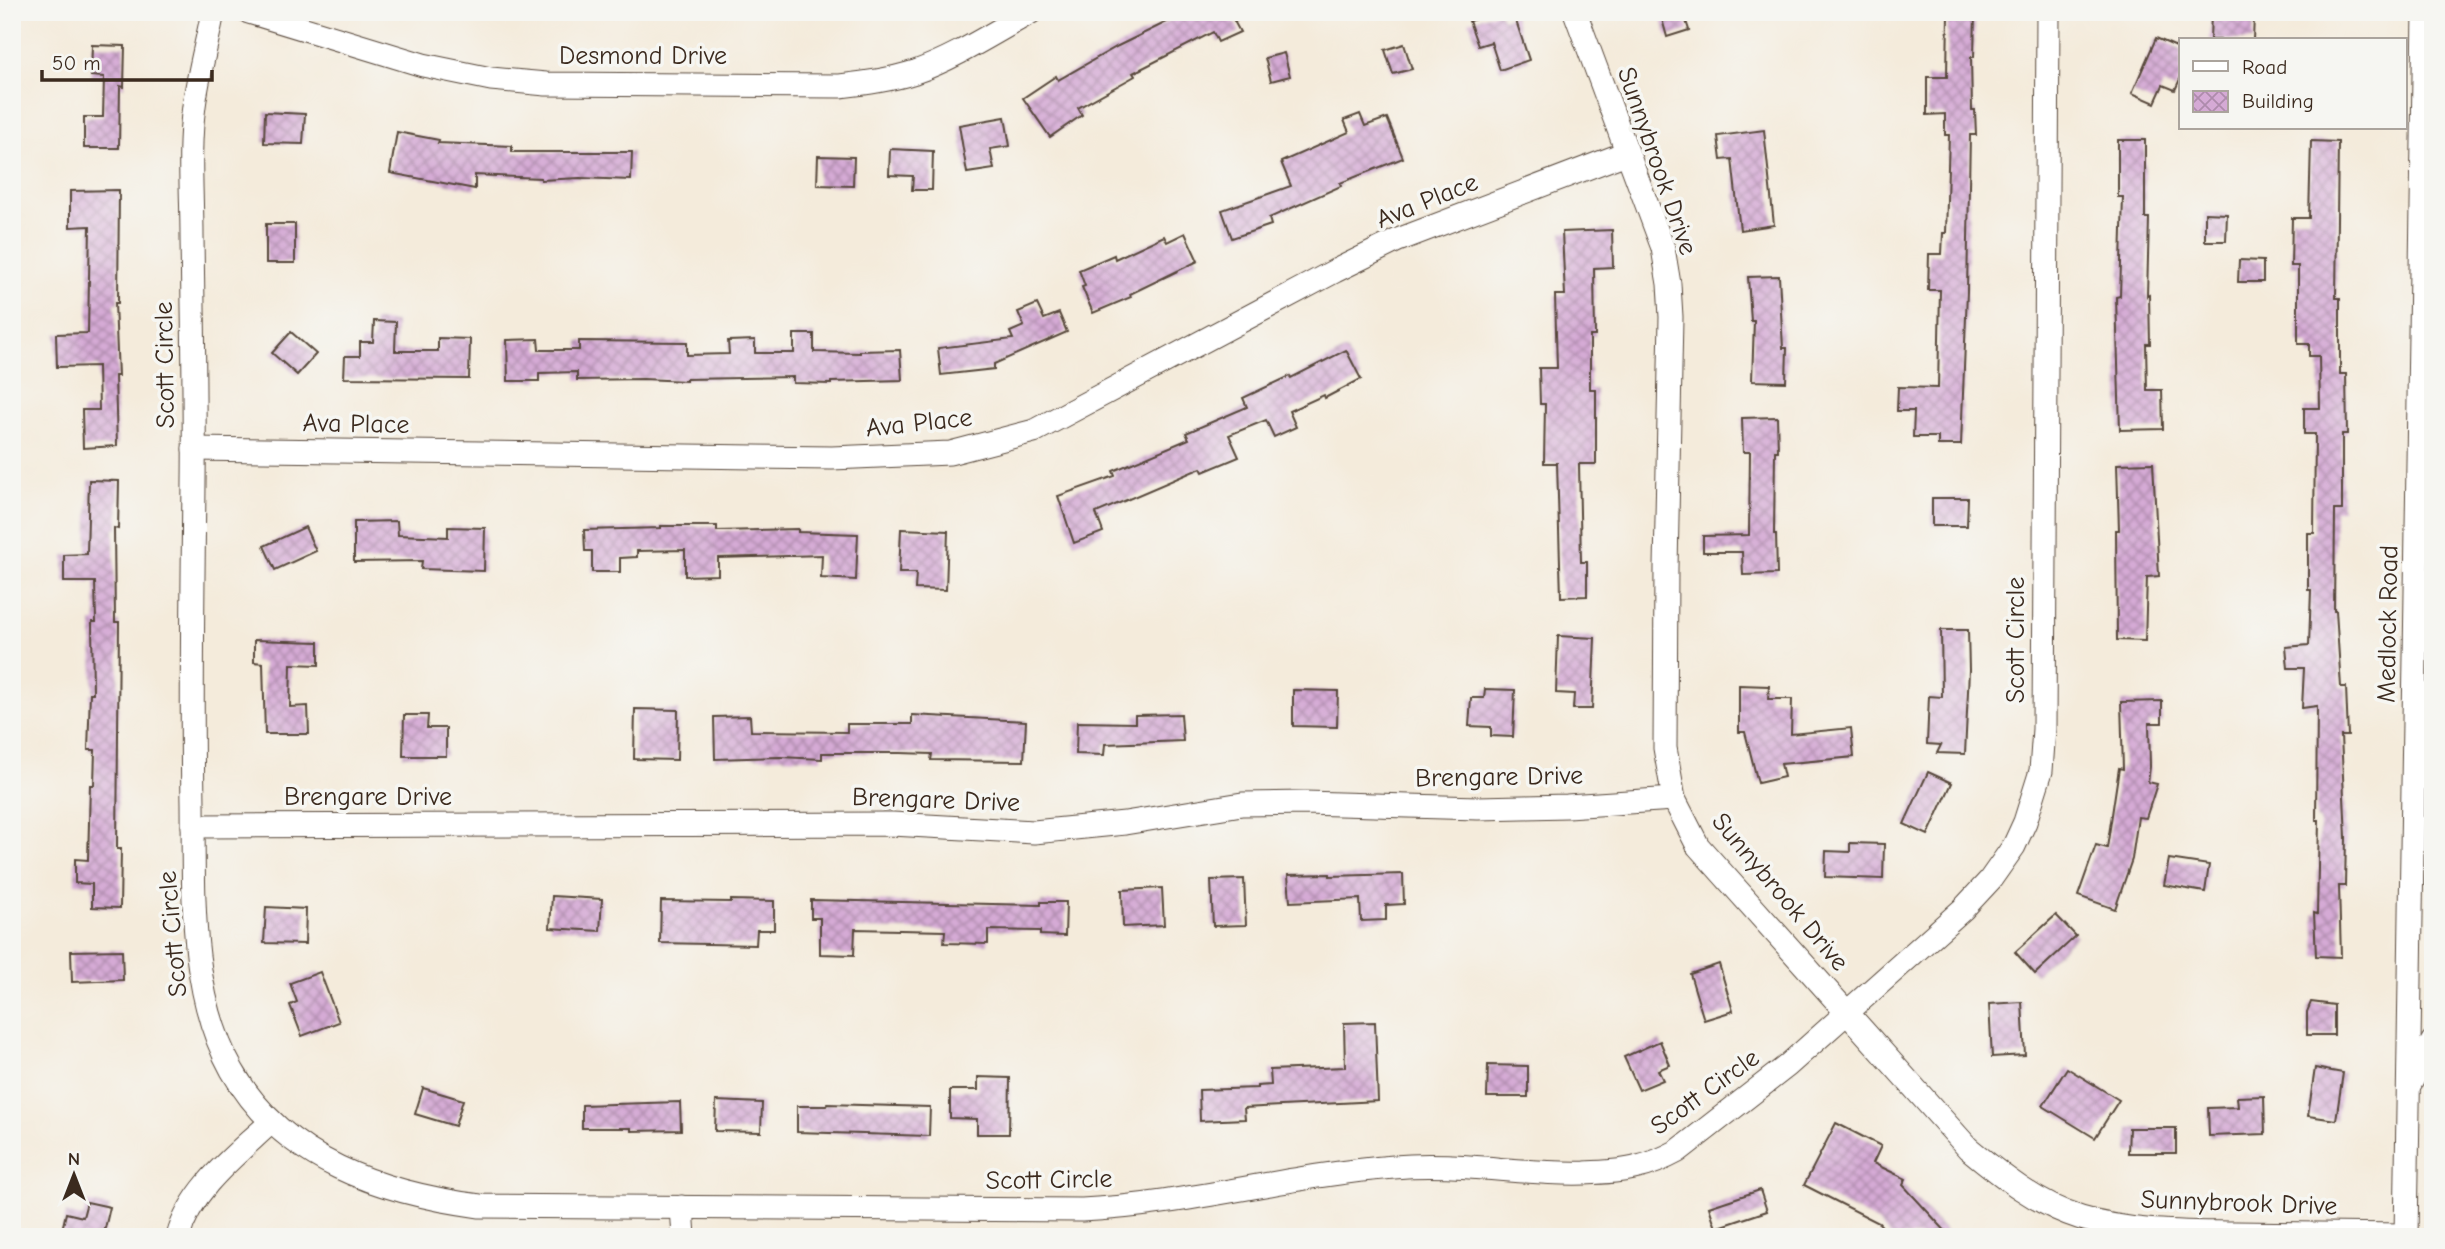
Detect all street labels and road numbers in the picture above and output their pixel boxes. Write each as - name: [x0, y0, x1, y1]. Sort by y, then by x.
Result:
- street label: Desmond Drive: [559, 41, 727, 71]
- street label: Sunnybrook Drive: [1611, 63, 1703, 259]
- street label: Ava Place: [1372, 167, 1482, 235]
- street label: Scott Circle: [149, 301, 181, 429]
- street label: Ava Place: [864, 403, 974, 443]
- street label: Ava Place: [302, 408, 410, 440]
- street label: Medlock Road: [2372, 545, 2404, 703]
- street label: Scott Circle: [2001, 577, 2031, 703]
- street label: Brengare Drive: [1415, 761, 1583, 793]
- street label: Brengare Drive: [284, 782, 452, 812]
- street label: Brengare Drive: [852, 782, 1020, 818]
- street label: Sunnybrook Drive: [1705, 807, 1855, 977]
- street label: Scott Circle: [153, 870, 193, 998]
- street label: Scott Circle: [1645, 1043, 1765, 1141]
- street label: Scott Circle: [985, 1164, 1113, 1196]
- street label: Sunnybrook Drive: [2140, 1185, 2338, 1221]

